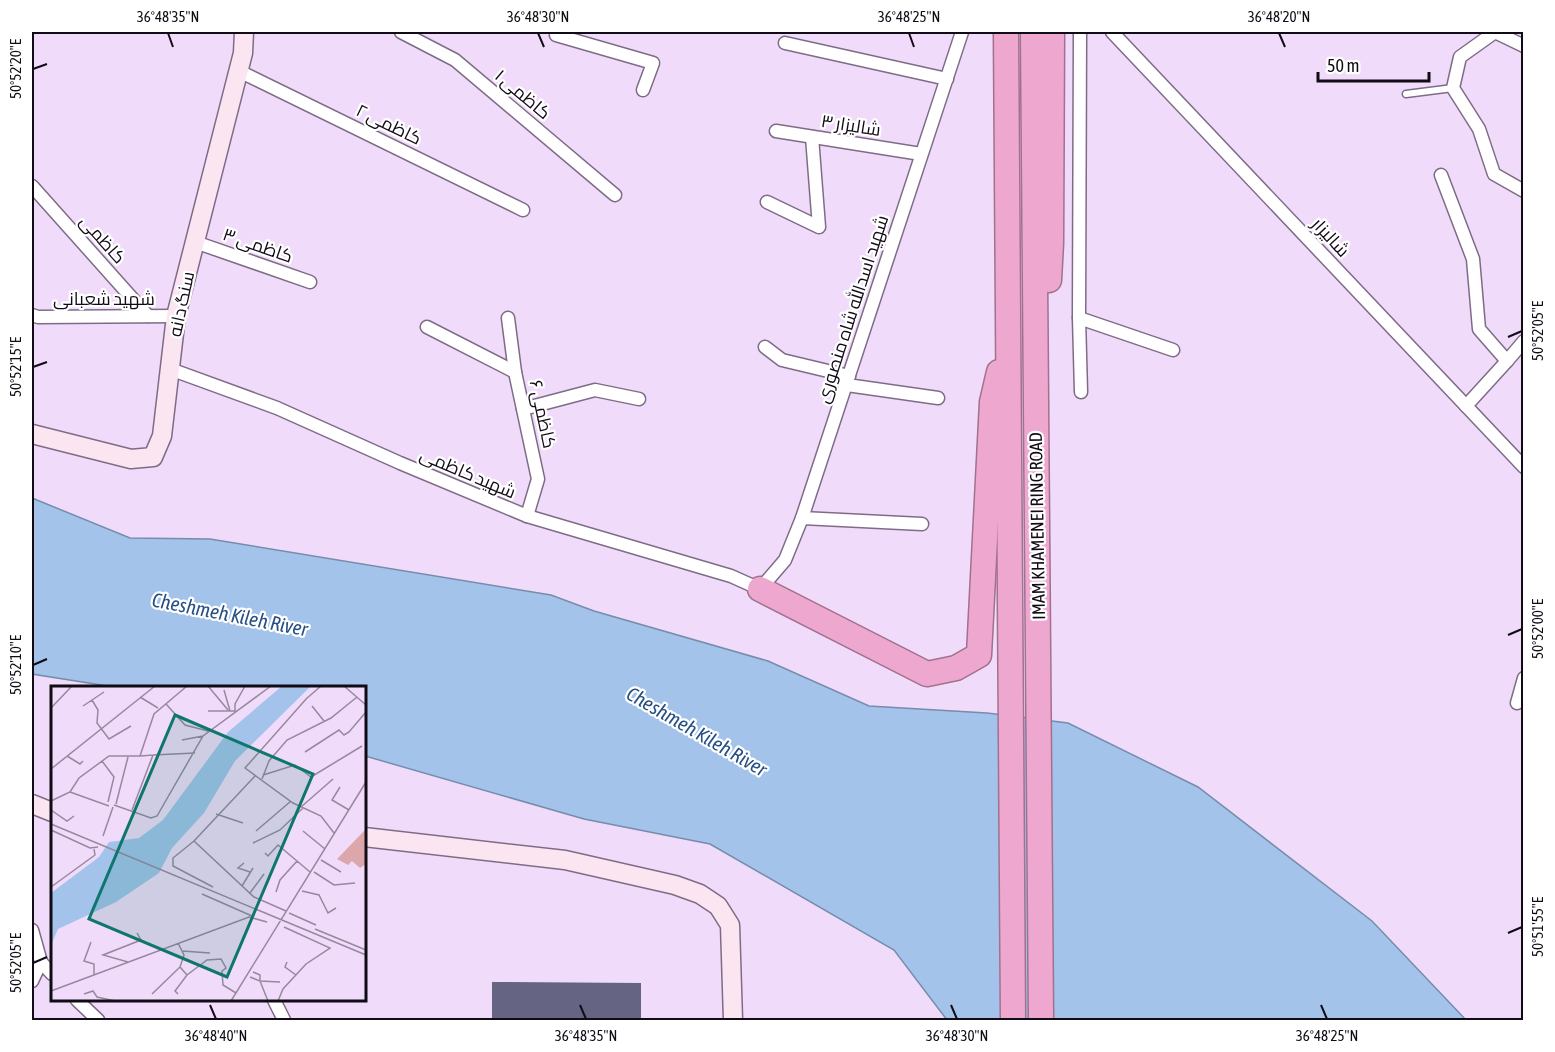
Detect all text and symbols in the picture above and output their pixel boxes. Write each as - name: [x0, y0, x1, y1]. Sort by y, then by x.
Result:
- text: 36°48'35"N: [137, 8, 199, 25]
- text: 36°48'30"N: [507, 8, 569, 25]
- text: 36°48'25"N: [878, 8, 940, 25]
- text: 36°48'20"N: [1248, 8, 1310, 25]
- text: 50°52'20"E: [7, 38, 24, 99]
- scale bar: [1318, 45, 1429, 83]
- text: 50 m: [1327, 55, 1359, 76]
- street label: کاظمی ۱: [490, 65, 555, 124]
- street label: کاظمی ۲: [353, 99, 425, 150]
- street label: شالیزار ۳: [820, 110, 882, 141]
- street label: کاظمی: [75, 210, 130, 268]
- street label: شهید اسدالله شاه منصوری: [811, 212, 893, 406]
- street label: شالیزار: [1306, 212, 1354, 261]
- street label: کاظمی ۳: [220, 223, 296, 268]
- street label: سنگ دانه: [164, 269, 198, 339]
- street label: شهید شعبانی: [53, 288, 155, 310]
- text: 50°52'05"E: [1529, 300, 1546, 361]
- text: 50°52'15"E: [7, 336, 24, 397]
- street label: کاظمی ۶: [525, 378, 560, 450]
- street label: IMAM KHAMENEI RING ROAD: [1025, 432, 1049, 620]
- street label: شهید کاظمی: [416, 443, 519, 504]
- water label: Cheshmeh Kileh River: [150, 588, 311, 641]
- text: 50°52'00"E: [1529, 598, 1546, 659]
- text: 50°52'10"E: [7, 634, 24, 695]
- water label: Cheshmeh Kileh River: [623, 682, 772, 781]
- inset map: [51, 686, 366, 1001]
- text: 50°51'55"E: [1529, 896, 1546, 957]
- text: 50°52'05"E: [7, 932, 24, 993]
- text: 36°48'40"N: [185, 1027, 247, 1044]
- text: 36°48'35"N: [555, 1027, 617, 1044]
- text: 36°48'30"N: [926, 1027, 988, 1044]
- text: 36°48'25"N: [1296, 1027, 1358, 1044]

